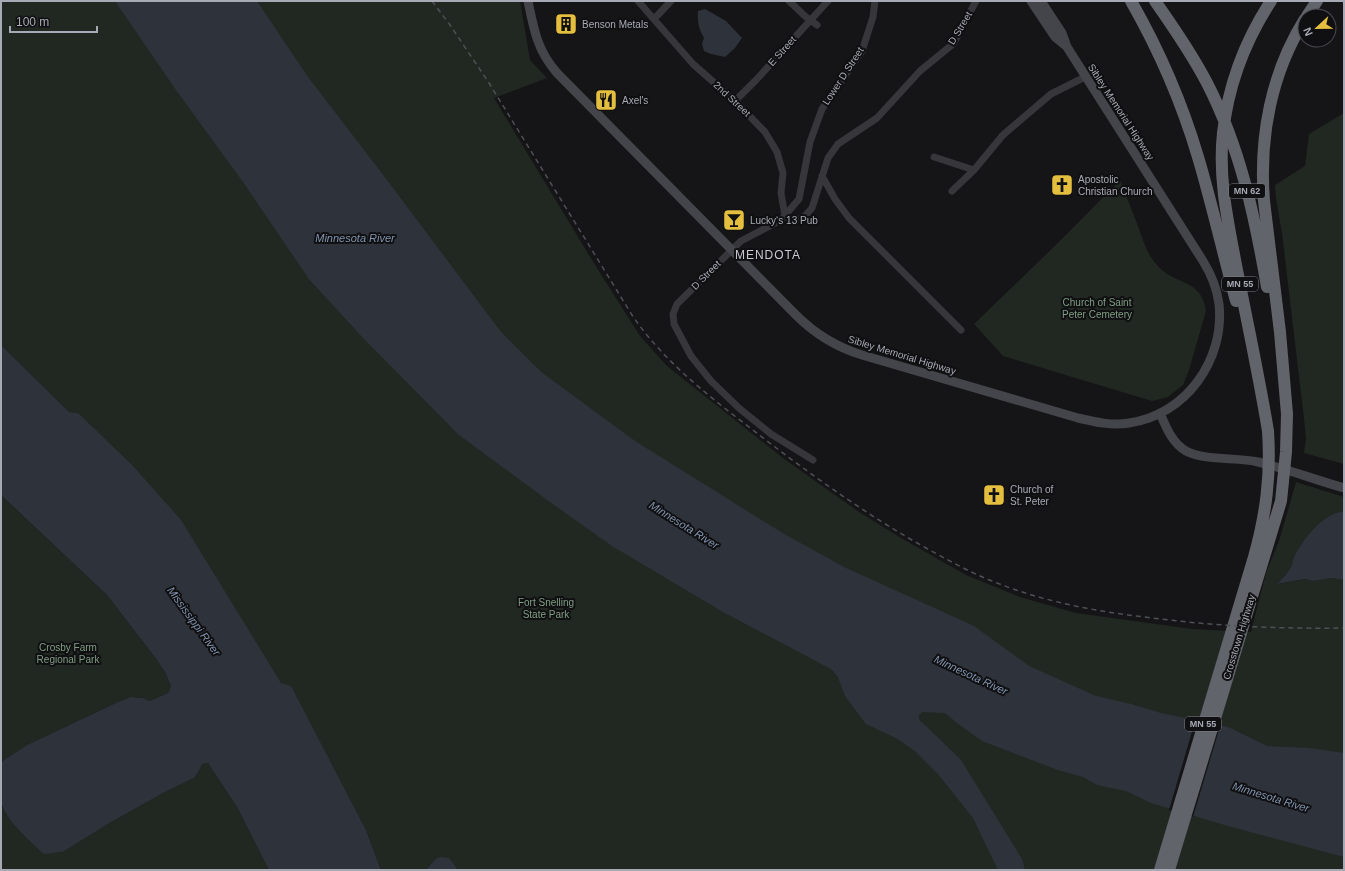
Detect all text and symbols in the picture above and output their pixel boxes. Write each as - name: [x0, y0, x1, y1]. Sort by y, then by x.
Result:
- scale bar: [10, 8, 97, 34]
- north arrow: [1297, 8, 1337, 48]
- street label: D Street: [946, 9, 974, 47]
- building icon: Benson Metals: [553, 11, 579, 37]
- text: 100 m: [16, 15, 49, 29]
- place label: Benson Metals: [582, 19, 648, 30]
- text: N: [1301, 26, 1315, 38]
- street label: E Street: [766, 34, 798, 68]
- street label: Lower D Street: [820, 45, 866, 107]
- street label: Sibley Memorial Highway: [1086, 62, 1156, 162]
- street label: 2nd Street: [711, 79, 753, 119]
- restaurant icon: Axel's: [593, 87, 619, 113]
- place label: Axel's: [622, 95, 648, 106]
- church icon: Apostolic Christian Church: [1049, 172, 1075, 198]
- place label: Apostolic Christian Church: [1078, 174, 1152, 197]
- road number: MN 62: [1229, 184, 1265, 198]
- bar icon: Lucky‘s 13 Pub: [721, 207, 747, 233]
- place label: Lucky‘s 13 Pub: [750, 215, 818, 226]
- water label: Minnesota River: [315, 232, 396, 244]
- district label: MENDOTA: [735, 248, 801, 262]
- street label: D Street: [689, 258, 723, 292]
- road number: MN 55: [1222, 277, 1258, 291]
- park label: Church of Saint Peter Cemetery: [1062, 297, 1132, 320]
- street label: Sibley Memorial Highway: [847, 333, 957, 377]
- church icon: Church of St. Peter: [981, 482, 1007, 508]
- place label: Church of St. Peter: [1010, 484, 1054, 507]
- water label: Minnesota River: [647, 499, 722, 552]
- water label: Mississippi River: [165, 584, 224, 659]
- street label: Crosstown Highway: [1221, 593, 1257, 681]
- park label: Fort Snelling State Park: [518, 597, 574, 620]
- park label: Crosby Farm Regional Park: [37, 642, 100, 665]
- water label: Minnesota River: [932, 653, 1011, 698]
- road number: MN 55: [1185, 717, 1221, 731]
- water label: Minnesota River: [1231, 780, 1312, 815]

